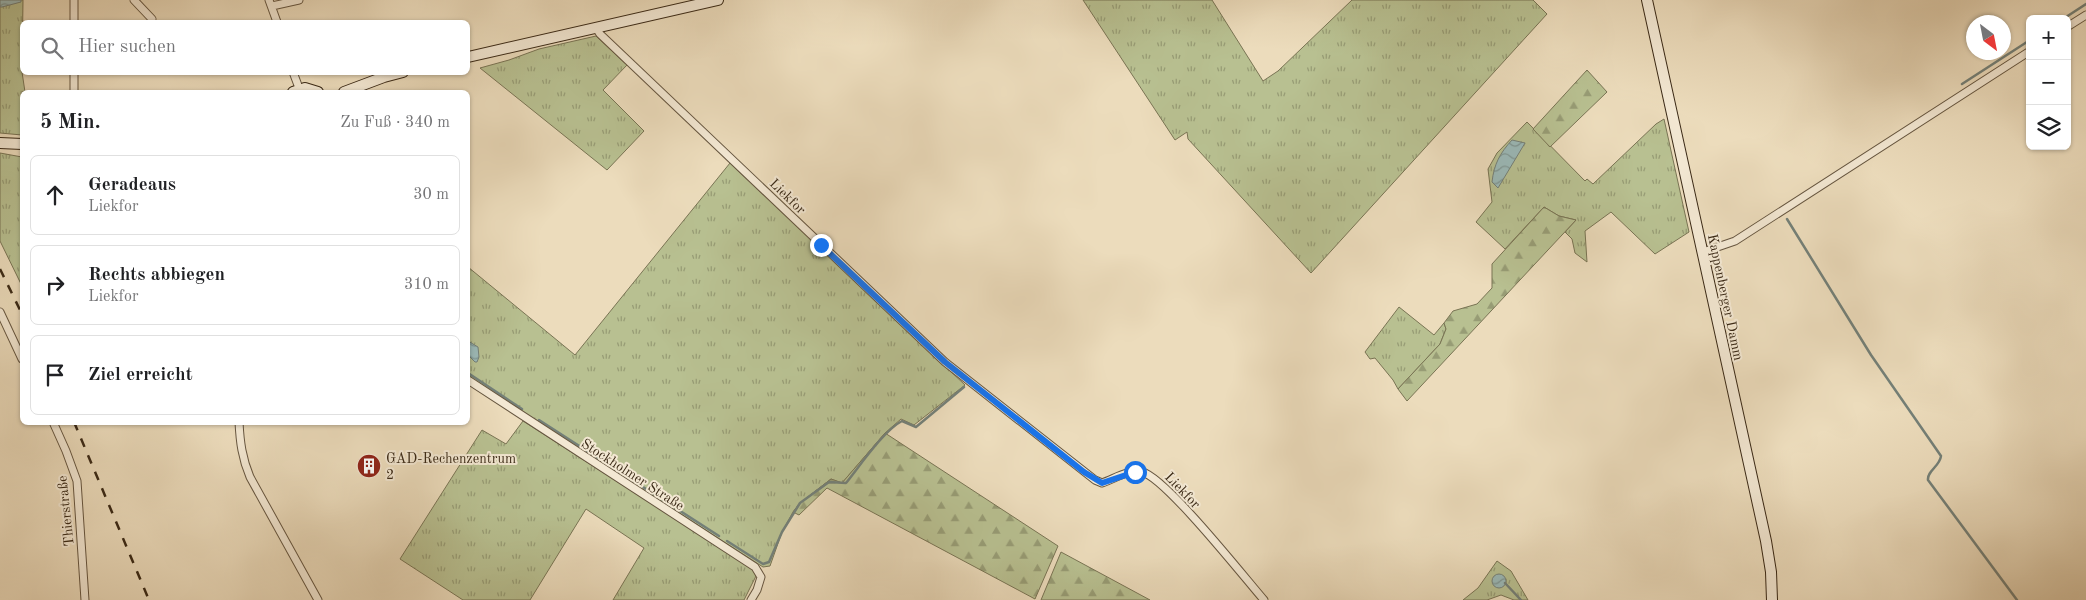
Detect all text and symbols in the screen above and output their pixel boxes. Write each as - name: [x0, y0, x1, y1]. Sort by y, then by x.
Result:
- north arrow: [1966, 15, 2011, 60]
- map controls: [2026, 15, 2071, 150]
- button: +: [2026, 15, 2071, 60]
- search box: [20, 20, 470, 75]
- icon: search: [38, 34, 66, 62]
- text: Hier suchen: [78, 38, 176, 57]
- button: −: [2026, 60, 2071, 105]
- button: layers: [2026, 105, 2071, 150]
- text: 5 Min.: [40, 112, 101, 133]
- text: Zu Fuß · 340 m: [340, 115, 450, 131]
- text: Geradeaus: [88, 176, 176, 195]
- street label: Liekfor: [767, 176, 808, 217]
- icon: ahead: [41, 181, 69, 209]
- text: 30 m: [413, 187, 449, 203]
- text: Liekfor: [88, 199, 139, 215]
- street label: Kappenberger Damm: [1705, 233, 1745, 362]
- route end: [810, 234, 833, 257]
- text: Rechts abbiegen: [88, 266, 225, 285]
- icon: right: [41, 271, 69, 299]
- text: 310 m: [404, 277, 449, 293]
- text: Liekfor: [88, 289, 139, 305]
- icon: arrive: [41, 361, 69, 389]
- text: Ziel erreicht: [88, 366, 193, 385]
- street label: Stockholmer Straße: [579, 436, 686, 513]
- place label: GAD-Rechenzentrum 2: [386, 452, 516, 482]
- building icon: GAD-Rechenzentrum 2: [356, 453, 382, 479]
- route start: [1124, 461, 1147, 484]
- street label: Liekfor: [1162, 470, 1203, 512]
- street label: Thierstraße: [55, 475, 77, 547]

